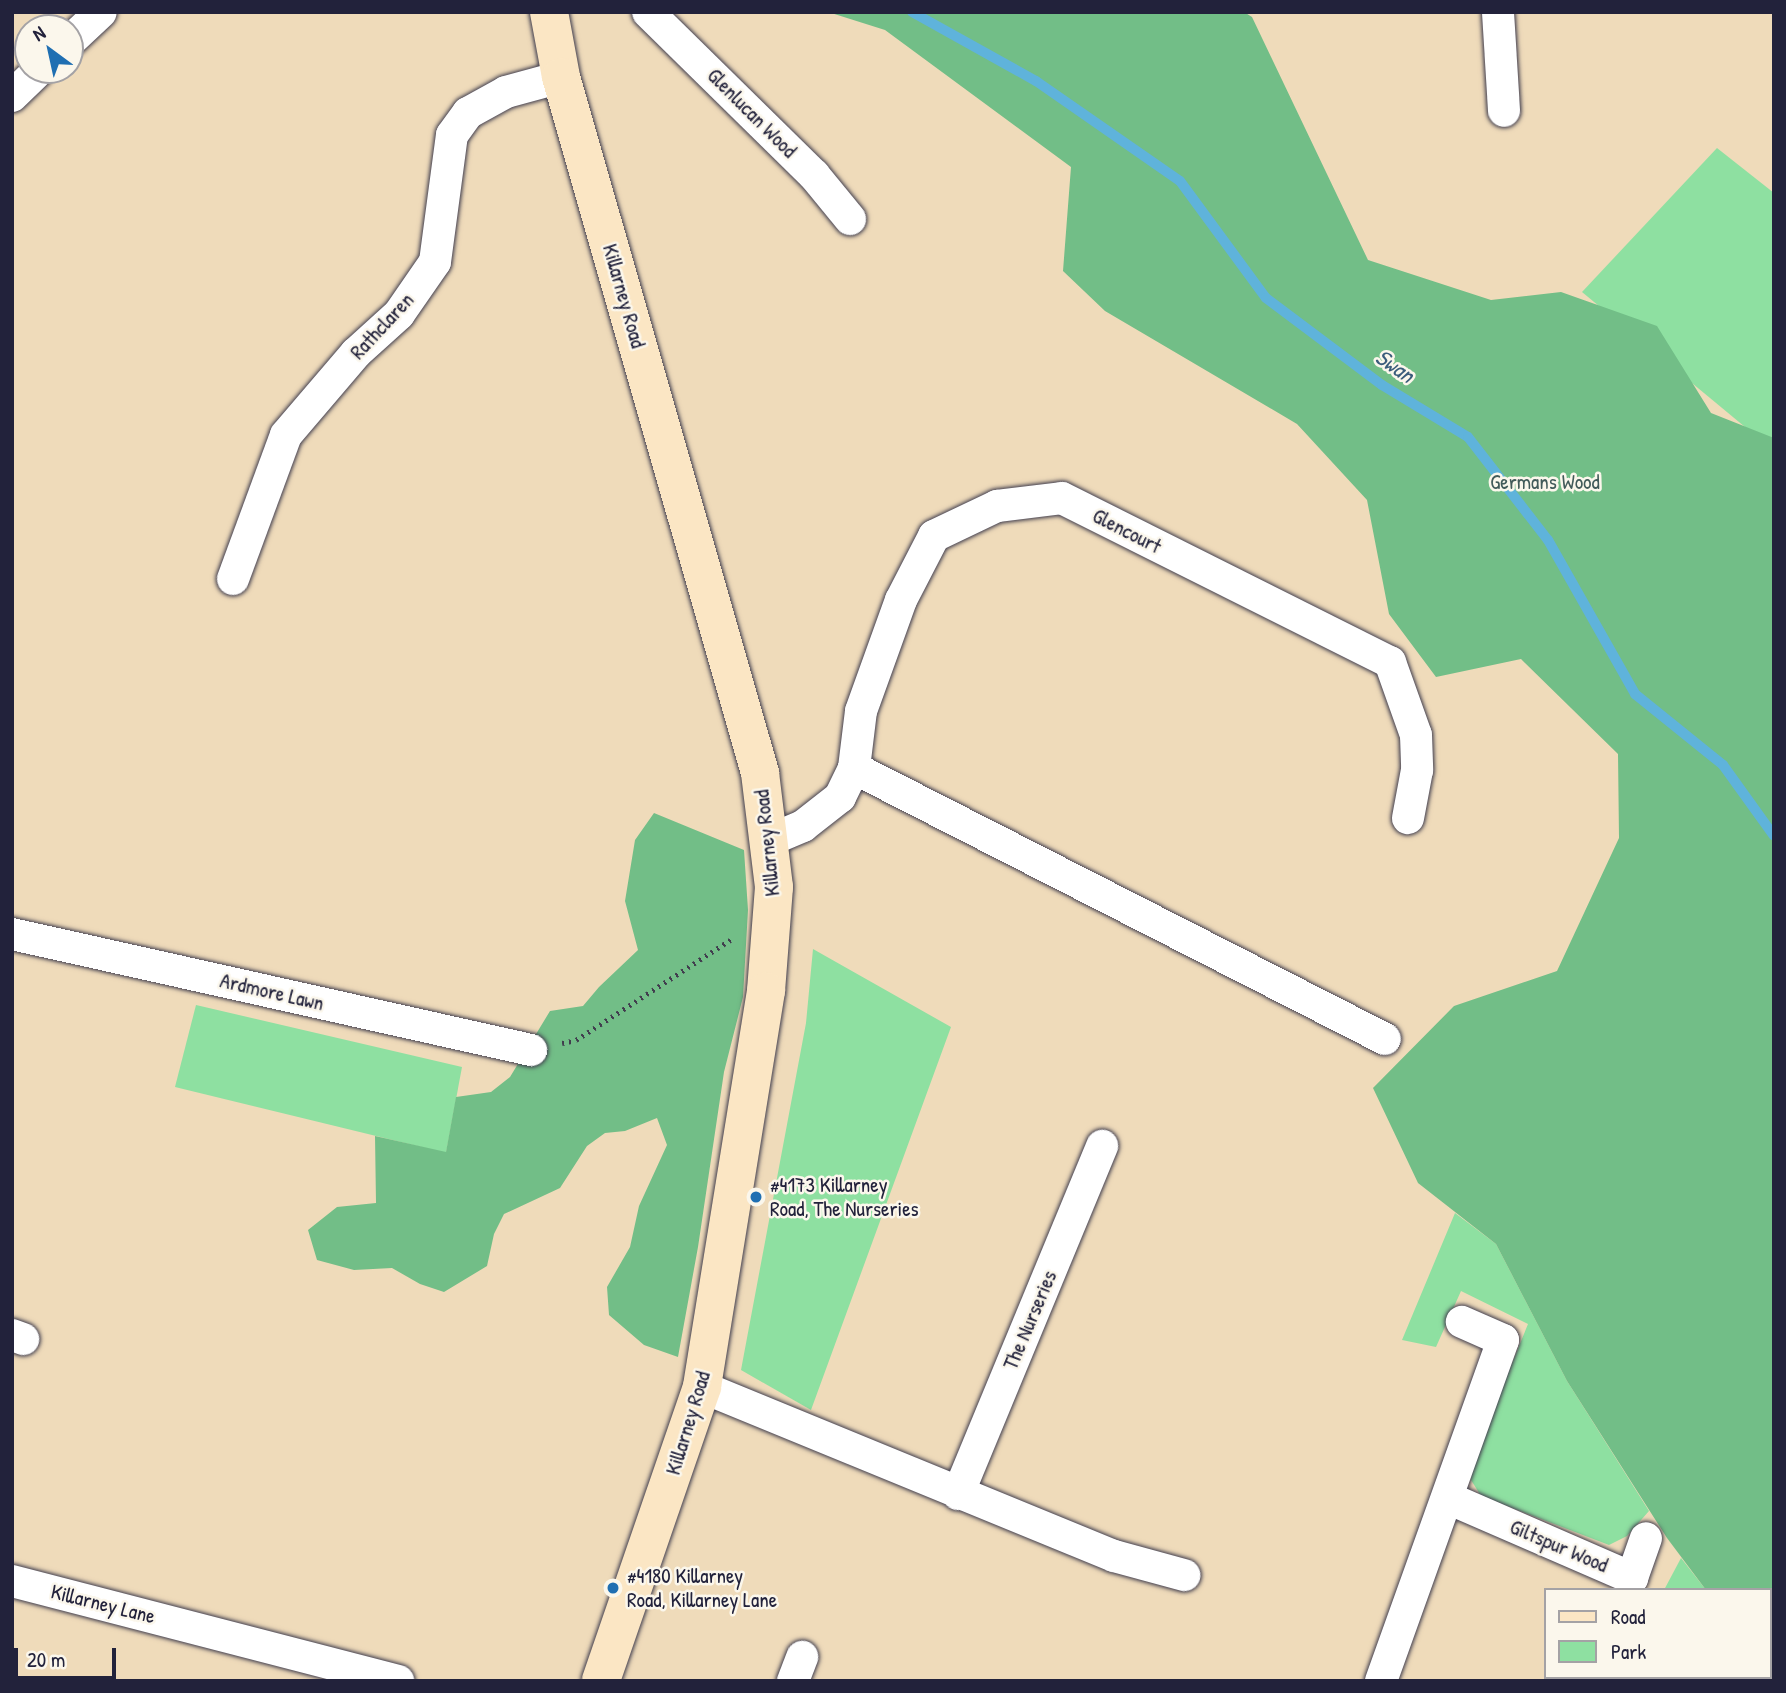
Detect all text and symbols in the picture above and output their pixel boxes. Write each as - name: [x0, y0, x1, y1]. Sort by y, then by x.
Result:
- north arrow: [14, 14, 84, 84]
- text: N: [27, 19, 50, 47]
- street label: Glenlucan Wood: [702, 63, 802, 163]
- street label: Killarney Road: [597, 241, 651, 351]
- street label: Rathclaren: [345, 288, 419, 364]
- water label: Swan: [1370, 343, 1420, 389]
- park label: Germans Wood: [1490, 469, 1600, 495]
- street label: Glencourt: [1088, 503, 1166, 559]
- street label: Killarney Road: [749, 788, 785, 898]
- street label: Ardmore Lawn: [218, 968, 326, 1016]
- place label: #4173 Killarney Road, The Nurseries: [770, 1172, 919, 1222]
- marker: #4173 Killarney Road, The Nurseries: [748, 1189, 764, 1205]
- street label: The Nurseries: [998, 1267, 1062, 1373]
- street label: Killarney Road: [660, 1368, 716, 1478]
- street label: Giltspur Wood: [1506, 1514, 1612, 1578]
- place label: #4180 Killarney Road, Killarney Lane: [627, 1563, 777, 1613]
- street label: Killarney Lane: [48, 1579, 158, 1629]
- marker: #4180 Killarney Road, Killarney Lane: [605, 1580, 621, 1596]
- legend: [1544, 1588, 1772, 1679]
- text: Road: [1611, 1602, 1645, 1631]
- scale bar: [18, 1634, 119, 1678]
- text: Park: [1611, 1637, 1646, 1666]
- text: 20 m: [27, 1645, 65, 1674]

